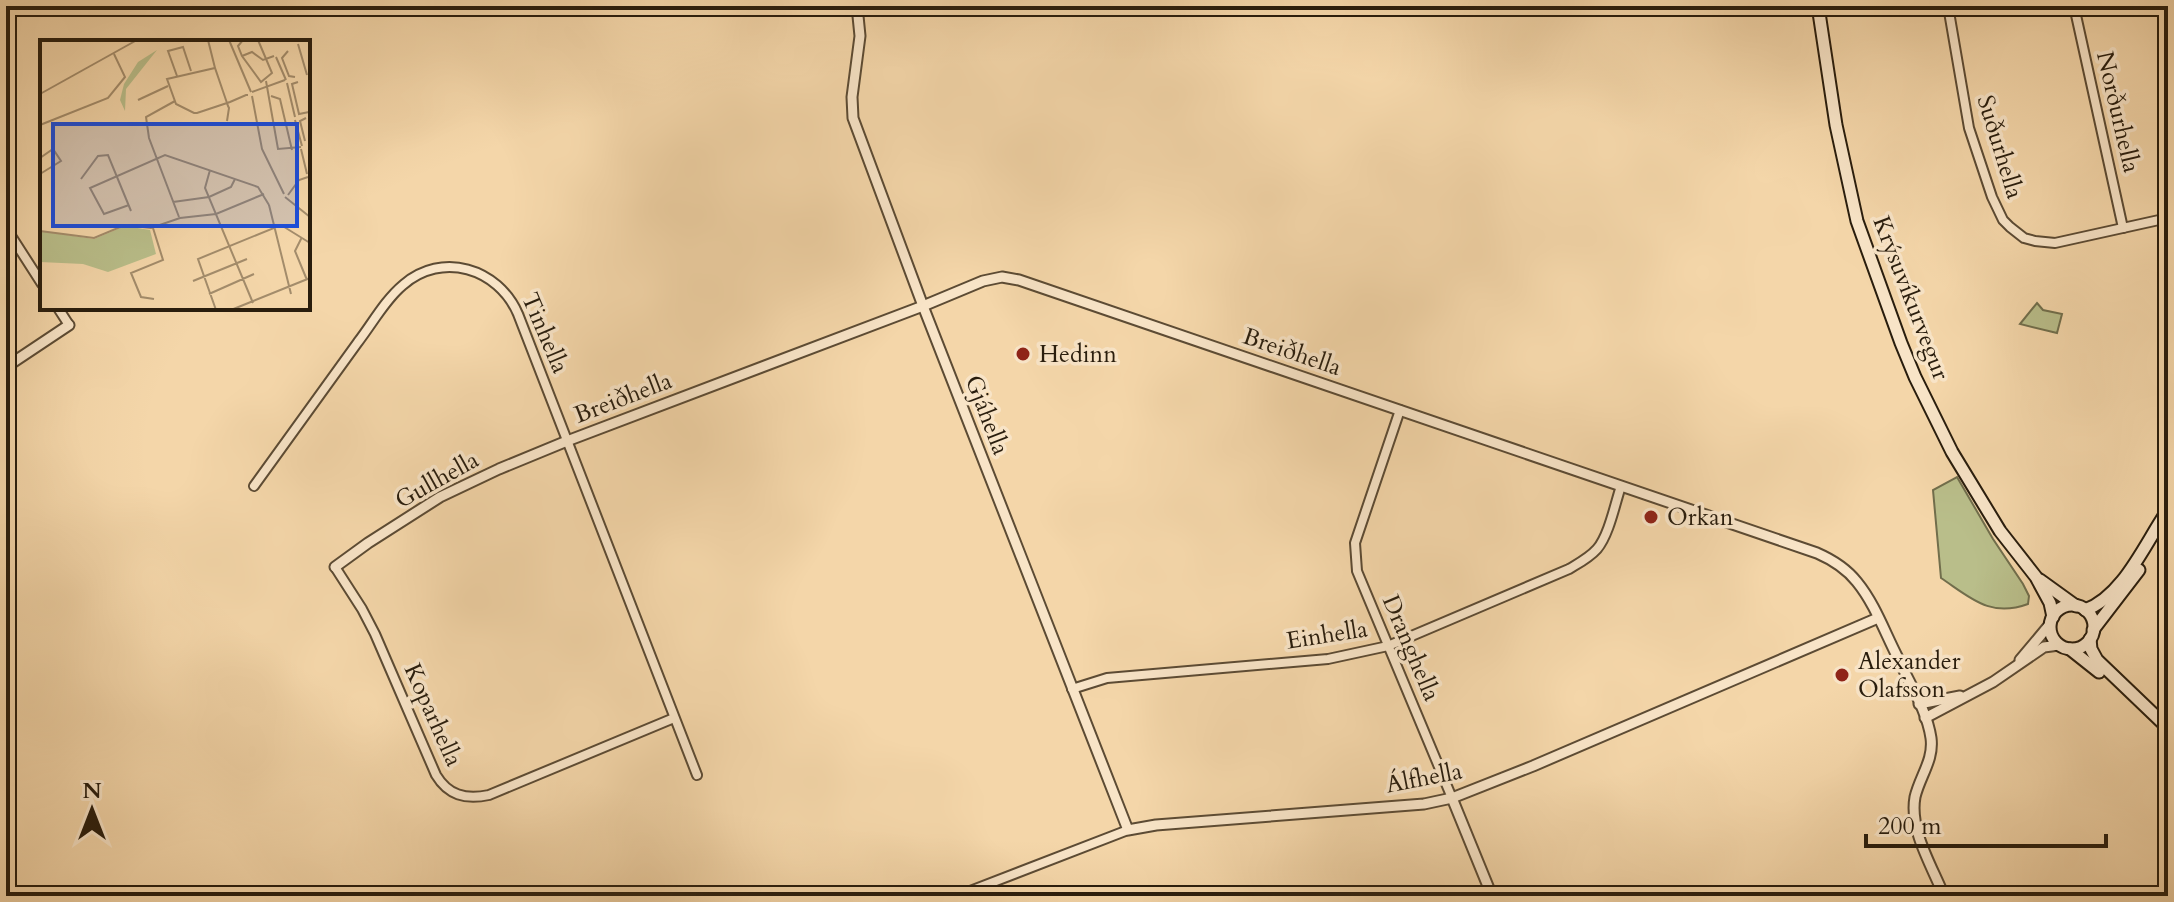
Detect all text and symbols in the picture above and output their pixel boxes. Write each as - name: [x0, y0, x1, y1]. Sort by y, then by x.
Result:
- inset map: [40, 40, 310, 310]
- street label: Norðurhella: [2088, 48, 2148, 177]
- street label: Suðurhella: [1969, 91, 2032, 203]
- street label: Krýsuvíkurvegur: [1865, 211, 1957, 385]
- street label: Tinhella: [513, 288, 577, 379]
- street label: Breiðhella: [1238, 320, 1346, 384]
- place label: Hedinn: [1039, 338, 1117, 371]
- marker: Hedinn: [1014, 345, 1032, 363]
- street label: Breiðhella: [569, 364, 677, 432]
- street label: Gjáhella: [957, 370, 1017, 460]
- street label: Gullhella: [389, 443, 485, 516]
- place label: Orkan: [1667, 501, 1734, 534]
- marker: Orkan: [1642, 508, 1660, 526]
- street label: Dranghella: [1374, 590, 1448, 707]
- street label: Einhella: [1284, 612, 1371, 658]
- place label: Alexander Olafsson: [1858, 645, 1961, 706]
- street label: Koparhella: [396, 658, 471, 772]
- marker: Alexander Olafsson: [1833, 666, 1851, 684]
- street label: Álfhella: [1383, 754, 1466, 802]
- north arrow: [52, 770, 132, 850]
- text: N: [82, 776, 102, 806]
- scale bar: [1866, 798, 2106, 848]
- text: 200 m: [1878, 810, 1942, 843]

